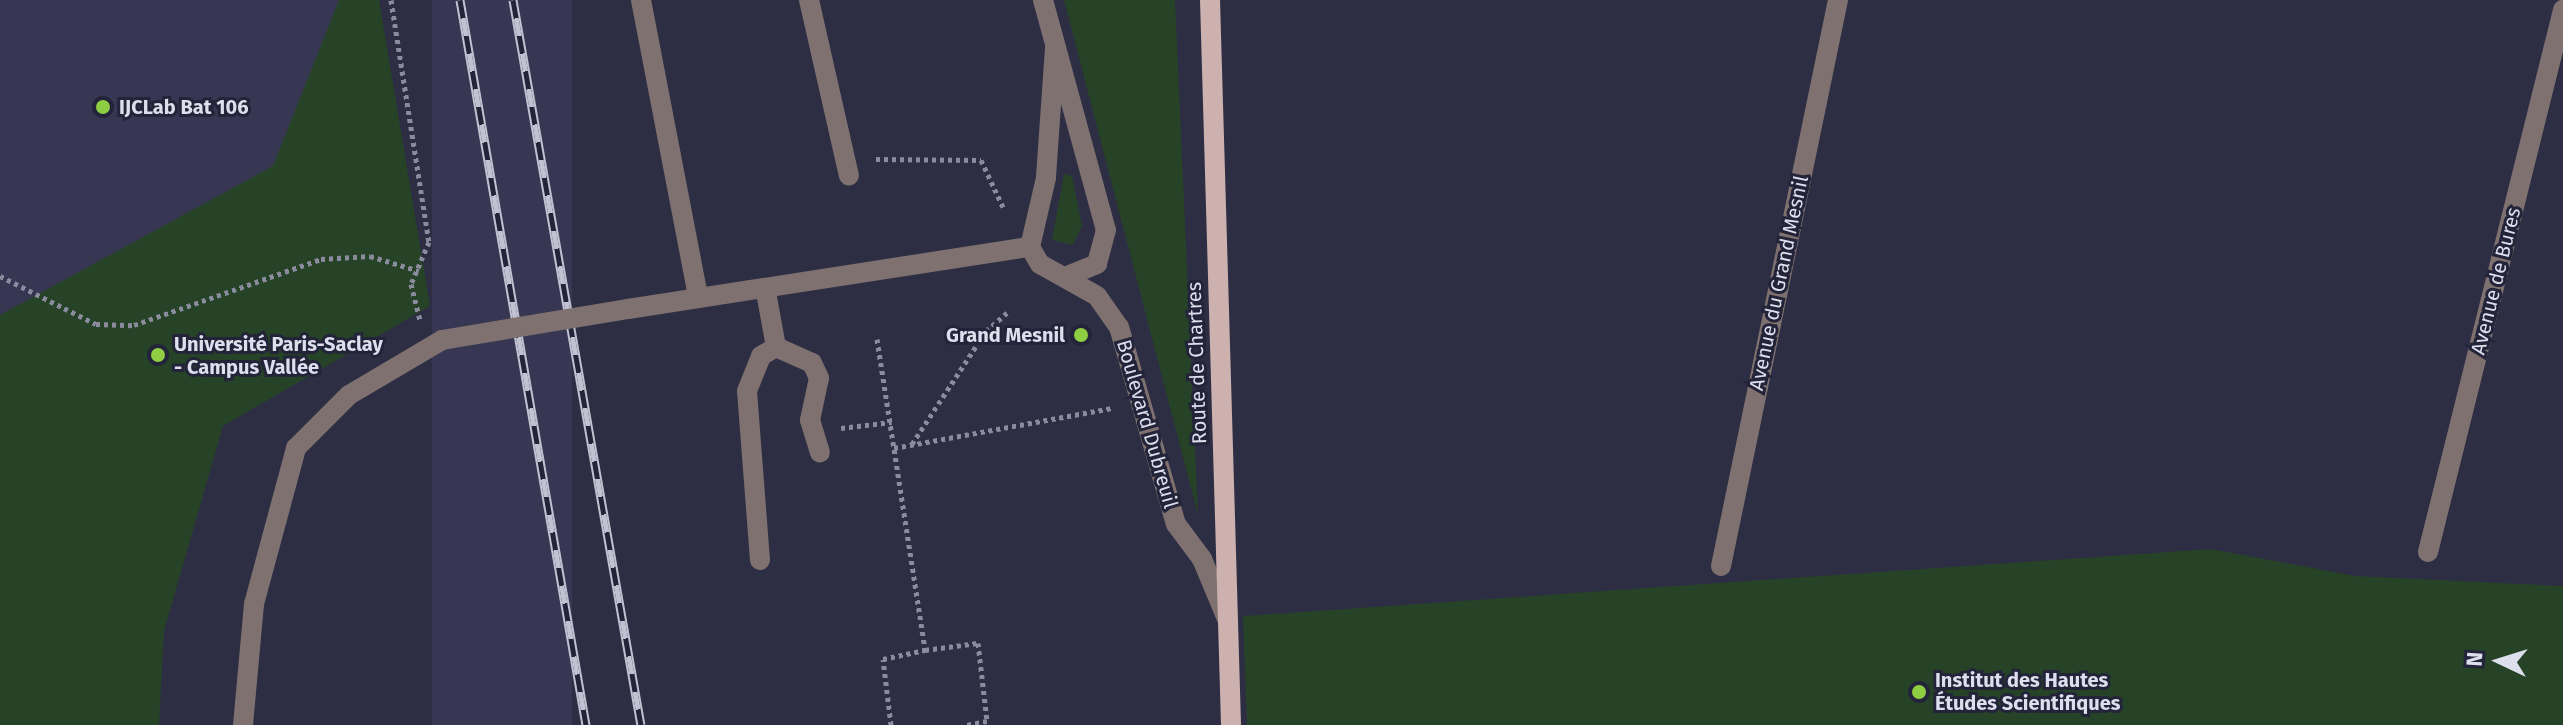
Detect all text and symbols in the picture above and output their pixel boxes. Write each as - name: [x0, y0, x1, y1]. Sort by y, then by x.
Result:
- place label: IJCLab Bat 106: [119, 95, 248, 119]
- marker: IJCLab Bat 106: [94, 98, 112, 116]
- street label: Avenue du Grand Mesnil: [1744, 173, 1814, 393]
- street label: Avenue de Bures: [2466, 205, 2526, 357]
- street label: Route de Chartres: [1182, 281, 1212, 445]
- place label: Grand Mesnil: [946, 323, 1065, 347]
- marker: Grand Mesnil: [1072, 326, 1090, 344]
- place label: Université Paris-Saclay - Campus Vallée: [174, 332, 383, 379]
- street label: Boulevard Dubreuil: [1111, 337, 1183, 511]
- marker: Université Paris-Saclay - Campus Vallée: [149, 346, 167, 364]
- north arrow: [2459, 621, 2539, 701]
- text: N: [2461, 651, 2489, 668]
- place label: Institut des Hautes Études Scientifiques: [1935, 668, 2120, 715]
- marker: Institut des Hautes Études Scientifiques: [1910, 683, 1928, 701]

